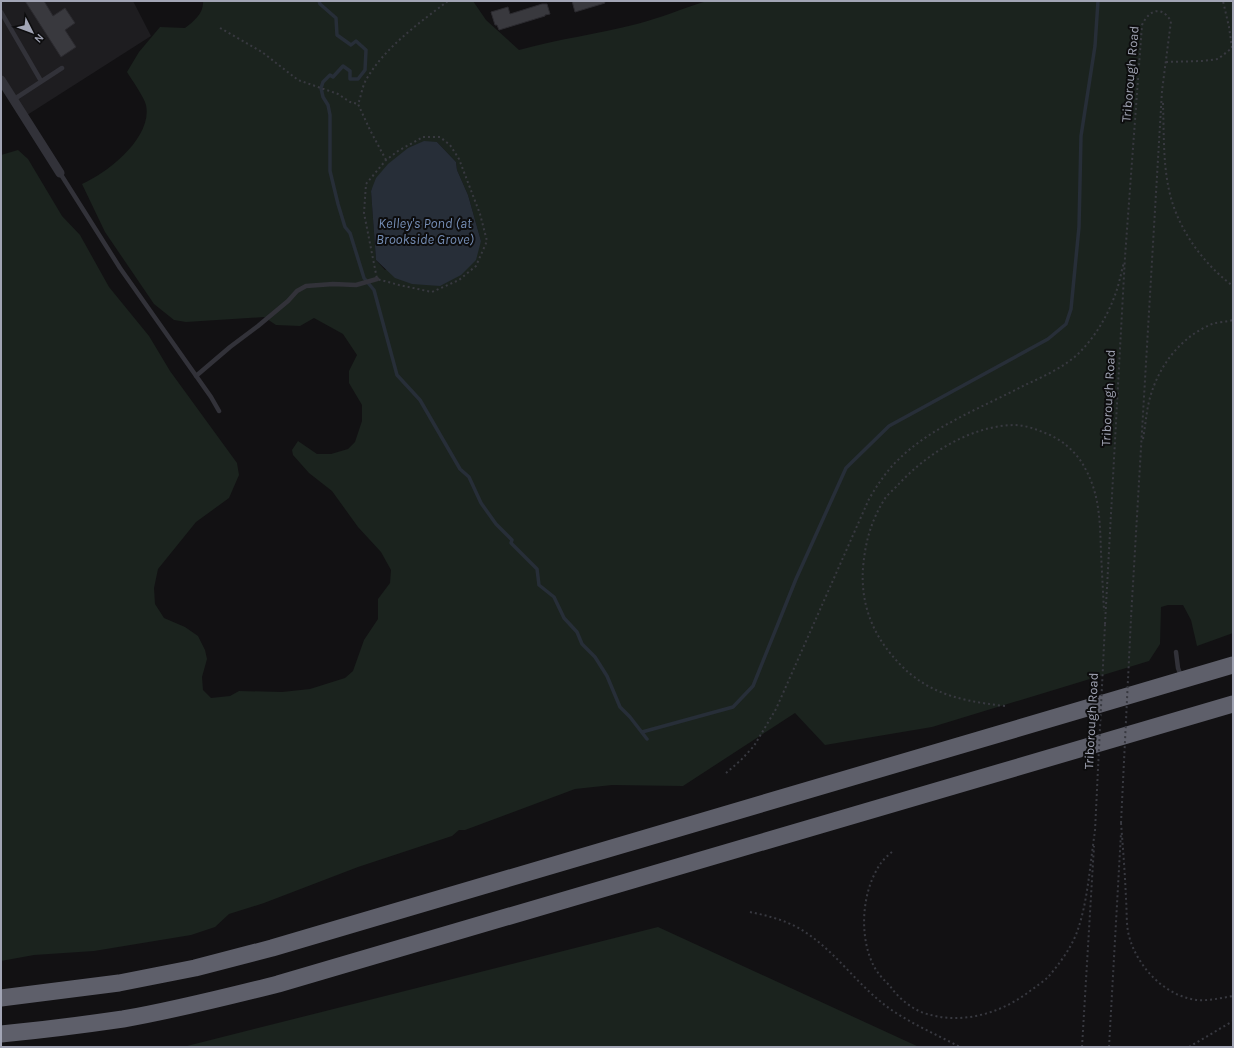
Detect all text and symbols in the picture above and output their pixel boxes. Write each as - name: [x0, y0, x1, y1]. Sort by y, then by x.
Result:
- north arrow: [12, 12, 52, 52]
- street label: Triborough Road: [1118, 25, 1142, 123]
- text: N: [32, 31, 47, 46]
- water label: Kelley's Pond (at Brookside Grove): [376, 215, 474, 248]
- street label: Triborough Road: [1098, 349, 1118, 447]
- street label: Triborough Road: [1081, 672, 1101, 770]

